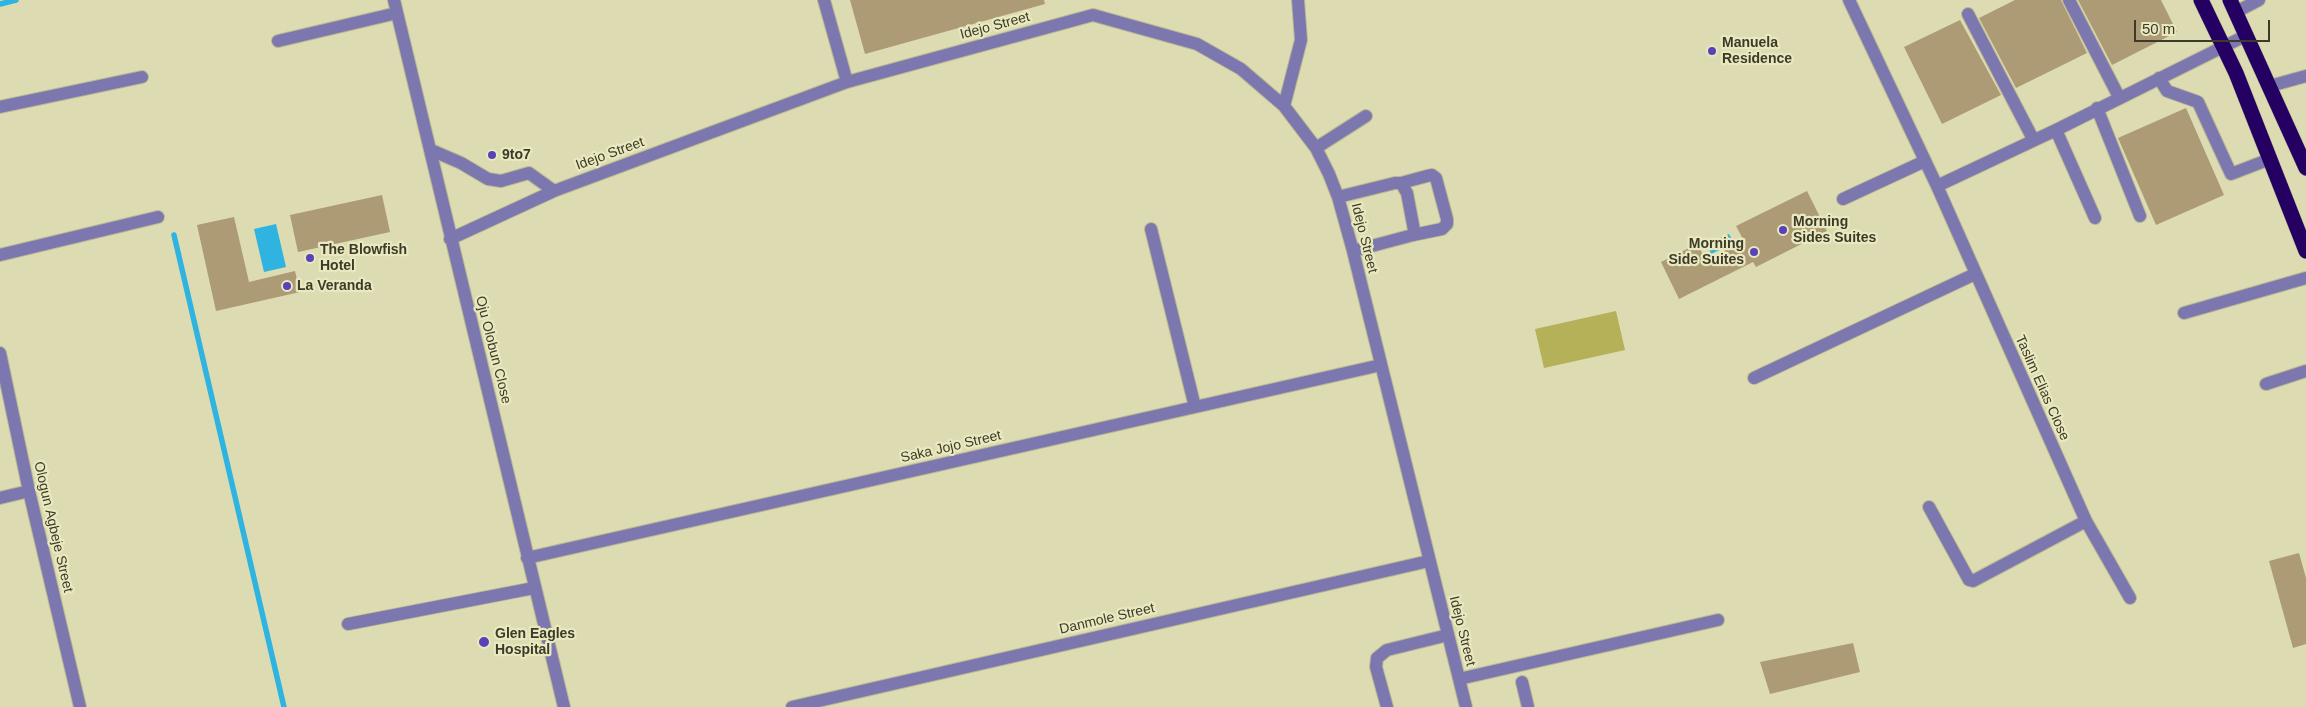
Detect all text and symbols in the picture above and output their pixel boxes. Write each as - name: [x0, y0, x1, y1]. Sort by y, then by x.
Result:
- street label: Idejo Street: [958, 9, 1032, 43]
- scale bar: [2136, 10, 2272, 42]
- text: 50 m: [2142, 20, 2175, 37]
- place label: Manuela Residence: [1722, 35, 1792, 68]
- marker: Manuela Residence: [1706, 45, 1718, 57]
- street label: Idejo Street: [573, 134, 647, 174]
- place label: 9to7: [502, 147, 531, 163]
- marker: 9to7: [486, 149, 498, 161]
- street label: Idejo Street: [1347, 201, 1381, 275]
- place label: Morning Sides Suites: [1793, 214, 1876, 246]
- marker: Morning Sides Suites: [1777, 224, 1789, 236]
- place label: Morning Side Suites: [1669, 236, 1744, 268]
- place label: The Blowfish Hotel: [320, 242, 407, 274]
- marker: Morning Side Suites: [1748, 246, 1760, 258]
- marker: The Blowfish Hotel: [304, 252, 316, 264]
- place label: La Veranda: [297, 278, 372, 294]
- marker: La Veranda: [281, 280, 293, 292]
- street label: Oju Olobun Close: [471, 294, 515, 406]
- street label: Taslim Elias Close: [2011, 333, 2073, 443]
- street label: Saka Jojo Street: [899, 427, 1003, 467]
- street label: Ologun Agbeje Street: [30, 460, 76, 594]
- street label: Idejo Street: [1445, 594, 1479, 668]
- street label: Danmole Street: [1058, 600, 1156, 638]
- place label: Glen Eagles Hospital: [495, 626, 575, 658]
- marker: Glen Eagles Hospital: [477, 635, 491, 649]

